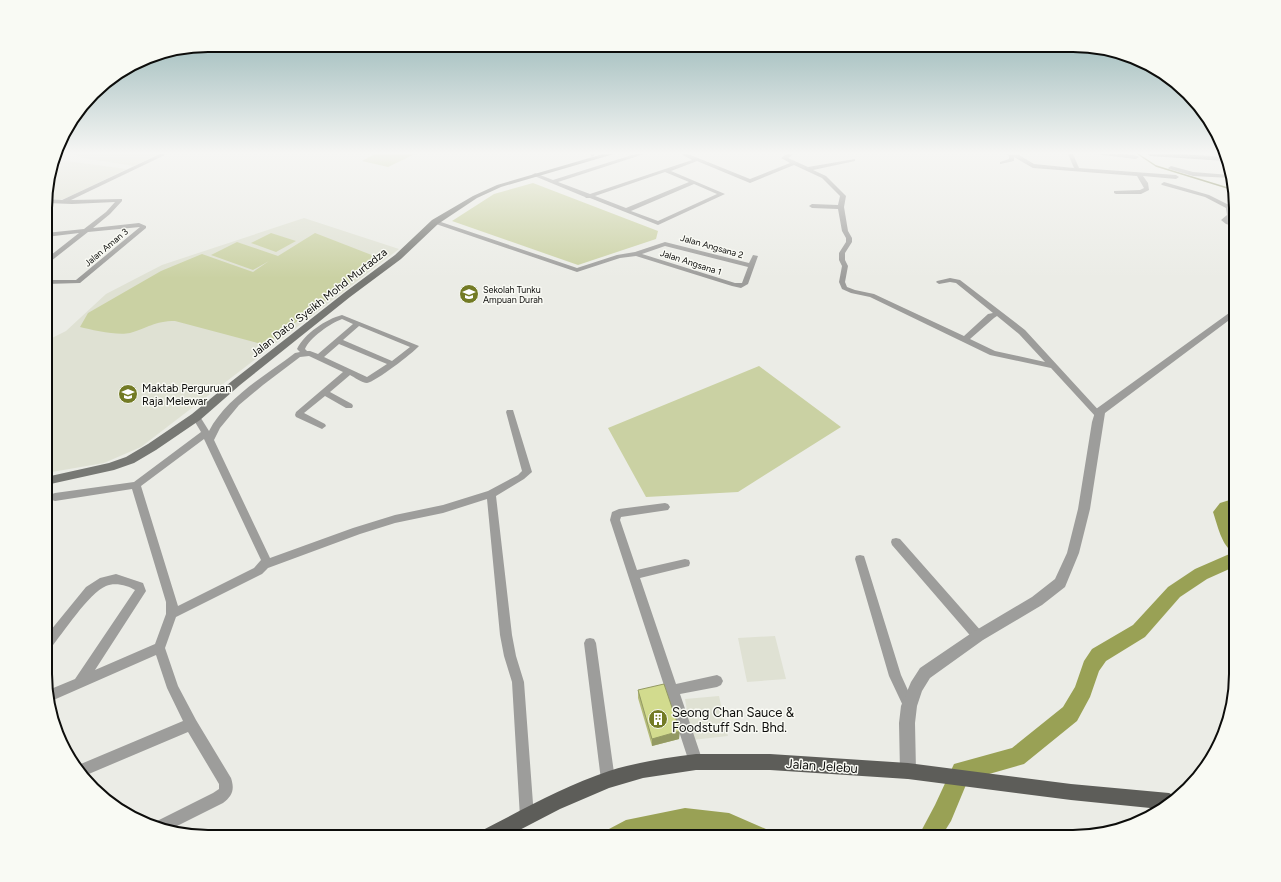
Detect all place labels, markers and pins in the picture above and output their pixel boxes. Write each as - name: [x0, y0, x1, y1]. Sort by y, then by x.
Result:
- school or university icon: Sekolah Tunku Ampuan Durah: [458, 283, 480, 305]
- place label: Sekolah Tunku Ampuan Durah: [483, 284, 543, 305]
- place label: Maktab Perguruan Raja Melewar: [142, 382, 231, 408]
- school or university icon: Maktab Perguruan Raja Melewar: [117, 383, 139, 405]
- place label: Seong Chan Sauce & Foodstuff Sdn. Bhd.: [672, 705, 795, 735]
- building icon: Seong Chan Sauce & Foodstuff Sdn. Bhd.: [647, 708, 669, 730]

